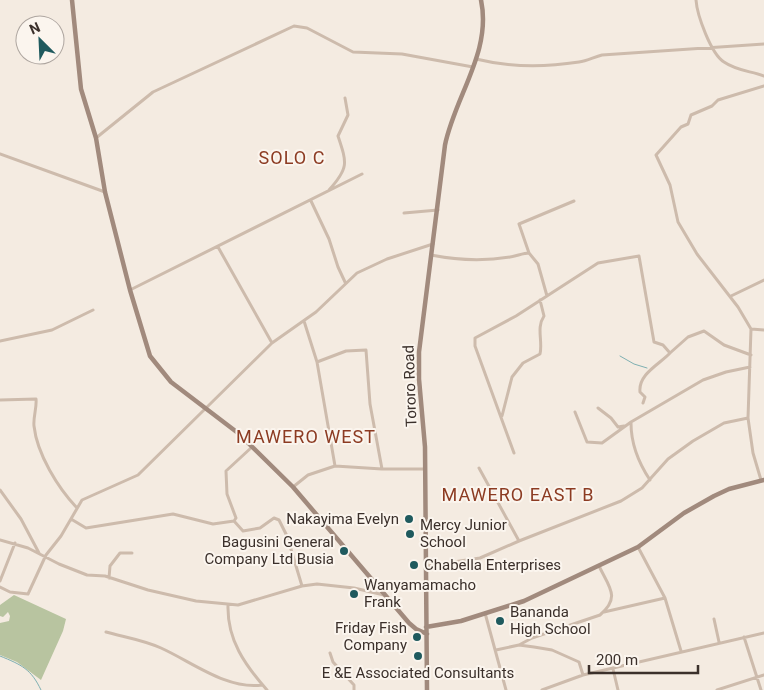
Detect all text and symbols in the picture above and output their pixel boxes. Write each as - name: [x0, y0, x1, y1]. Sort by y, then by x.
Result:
- north arrow: [15, 15, 65, 65]
- text: N: [27, 19, 42, 37]
- district label: SOLO C: [259, 147, 325, 168]
- street label: Tororo Road: [400, 345, 420, 427]
- district label: MAWERO WEST: [236, 426, 376, 447]
- district label: MAWERO EAST B: [442, 484, 594, 505]
- place label: Nakayima Evelyn: [286, 510, 399, 528]
- marker: Nakayima Evelyn: [403, 513, 415, 525]
- place label: Mercy Junior School: [420, 516, 507, 551]
- marker: Mercy Junior School: [404, 528, 416, 540]
- place label: Bagusini General Company Ltd Busia: [205, 533, 334, 568]
- marker: Bagusini General Company Ltd Busia: [338, 545, 350, 557]
- place label: Chabella Enterprises: [424, 556, 561, 574]
- marker: Chabella Enterprises: [408, 559, 420, 571]
- place label: Wanyamamacho Frank: [364, 576, 476, 611]
- marker: Wanyamamacho Frank: [348, 588, 360, 600]
- place label: Bananda High School: [510, 603, 591, 638]
- marker: Bananda High School: [494, 615, 506, 627]
- place label: Friday Fish Company: [335, 619, 407, 654]
- marker: Friday Fish Company: [411, 631, 423, 643]
- scale bar: [589, 642, 698, 674]
- marker: E &E Associated Consultants: [412, 650, 424, 662]
- text: 200 m: [596, 651, 638, 669]
- place label: E &E Associated Consultants: [322, 664, 514, 682]

